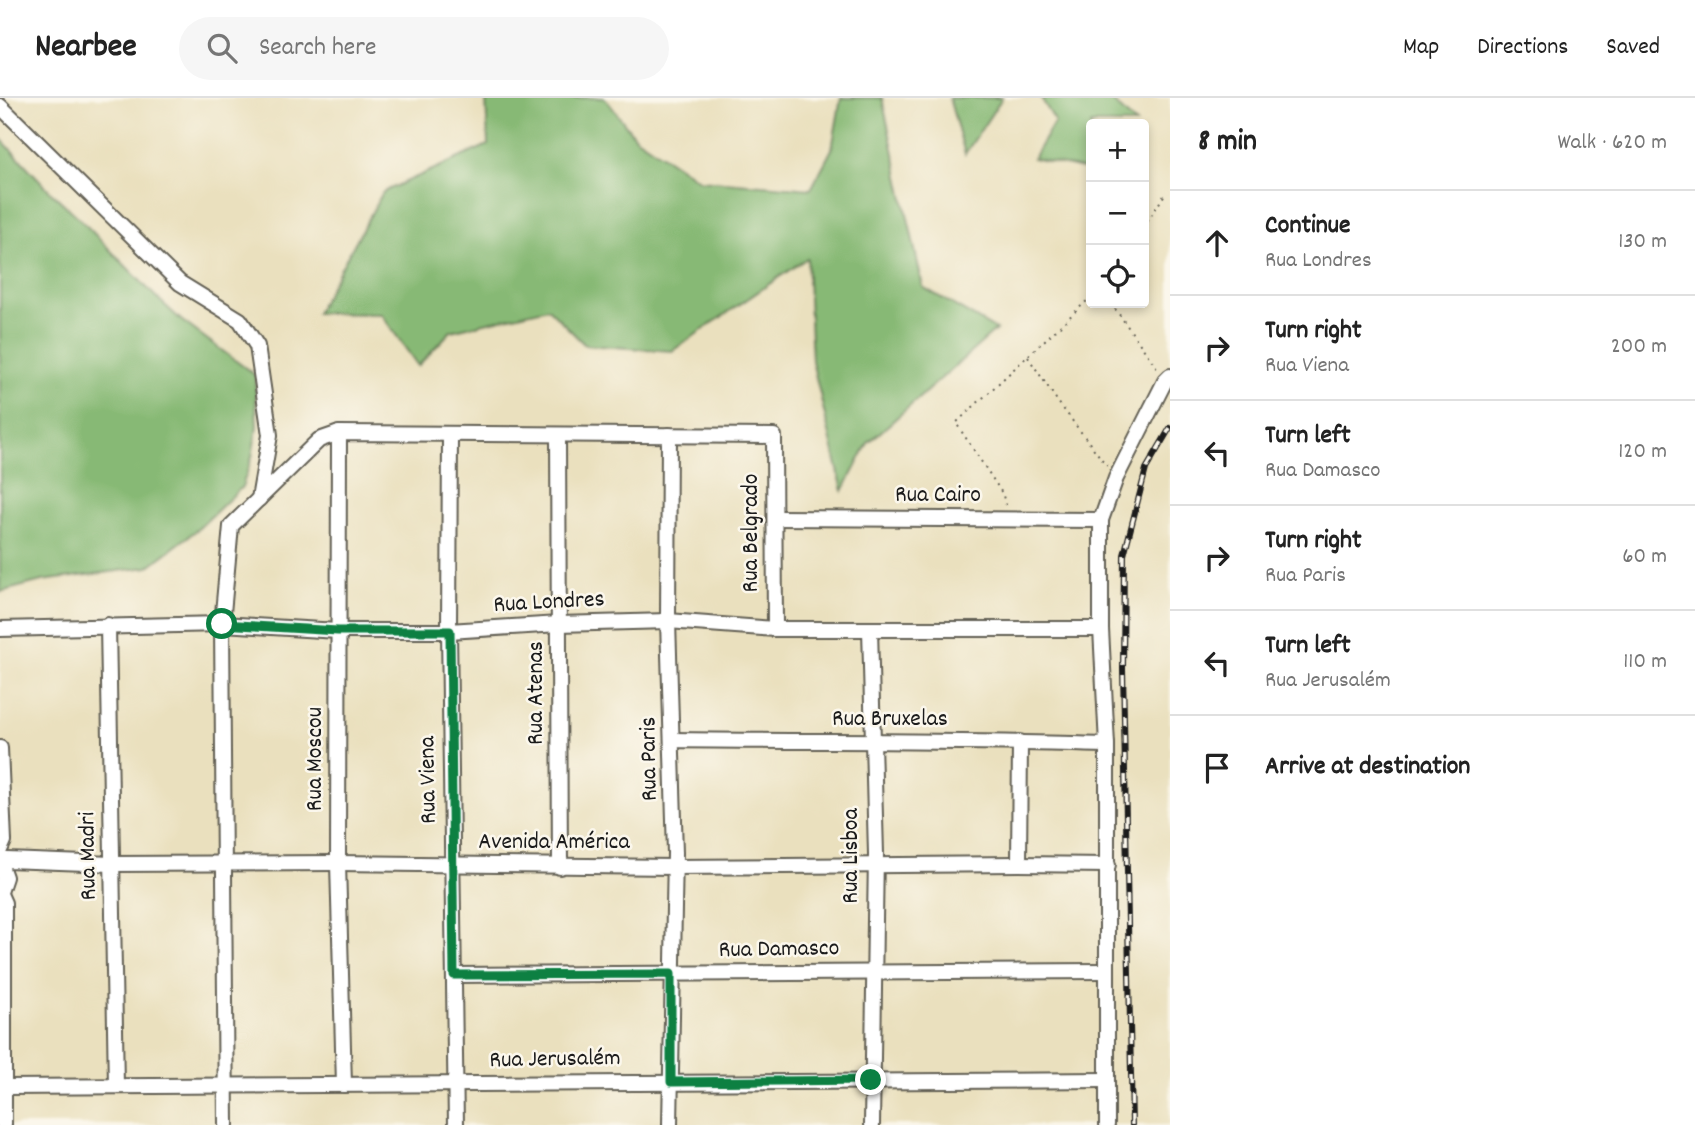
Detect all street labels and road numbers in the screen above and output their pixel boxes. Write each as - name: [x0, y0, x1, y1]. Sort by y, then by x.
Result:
- street label: Rua Belgrado: [735, 473, 769, 593]
- street label: Rua Cairo: [895, 479, 981, 513]
- street label: Rua Londres: [493, 583, 605, 623]
- street label: Rua Atenas: [520, 641, 554, 745]
- street label: Rua Bruxelas: [832, 703, 948, 737]
- street label: Rua Moscou: [299, 707, 333, 811]
- street label: Rua Paris: [632, 717, 668, 801]
- street label: Rua Viena: [411, 735, 447, 824]
- street label: Rua Lisboa: [835, 808, 869, 904]
- street label: Rua Madri: [71, 811, 107, 901]
- street label: Avenida América: [478, 826, 630, 860]
- street label: Rua Damasco: [718, 932, 840, 968]
- street label: Rua Jerusalém: [489, 1042, 621, 1078]

